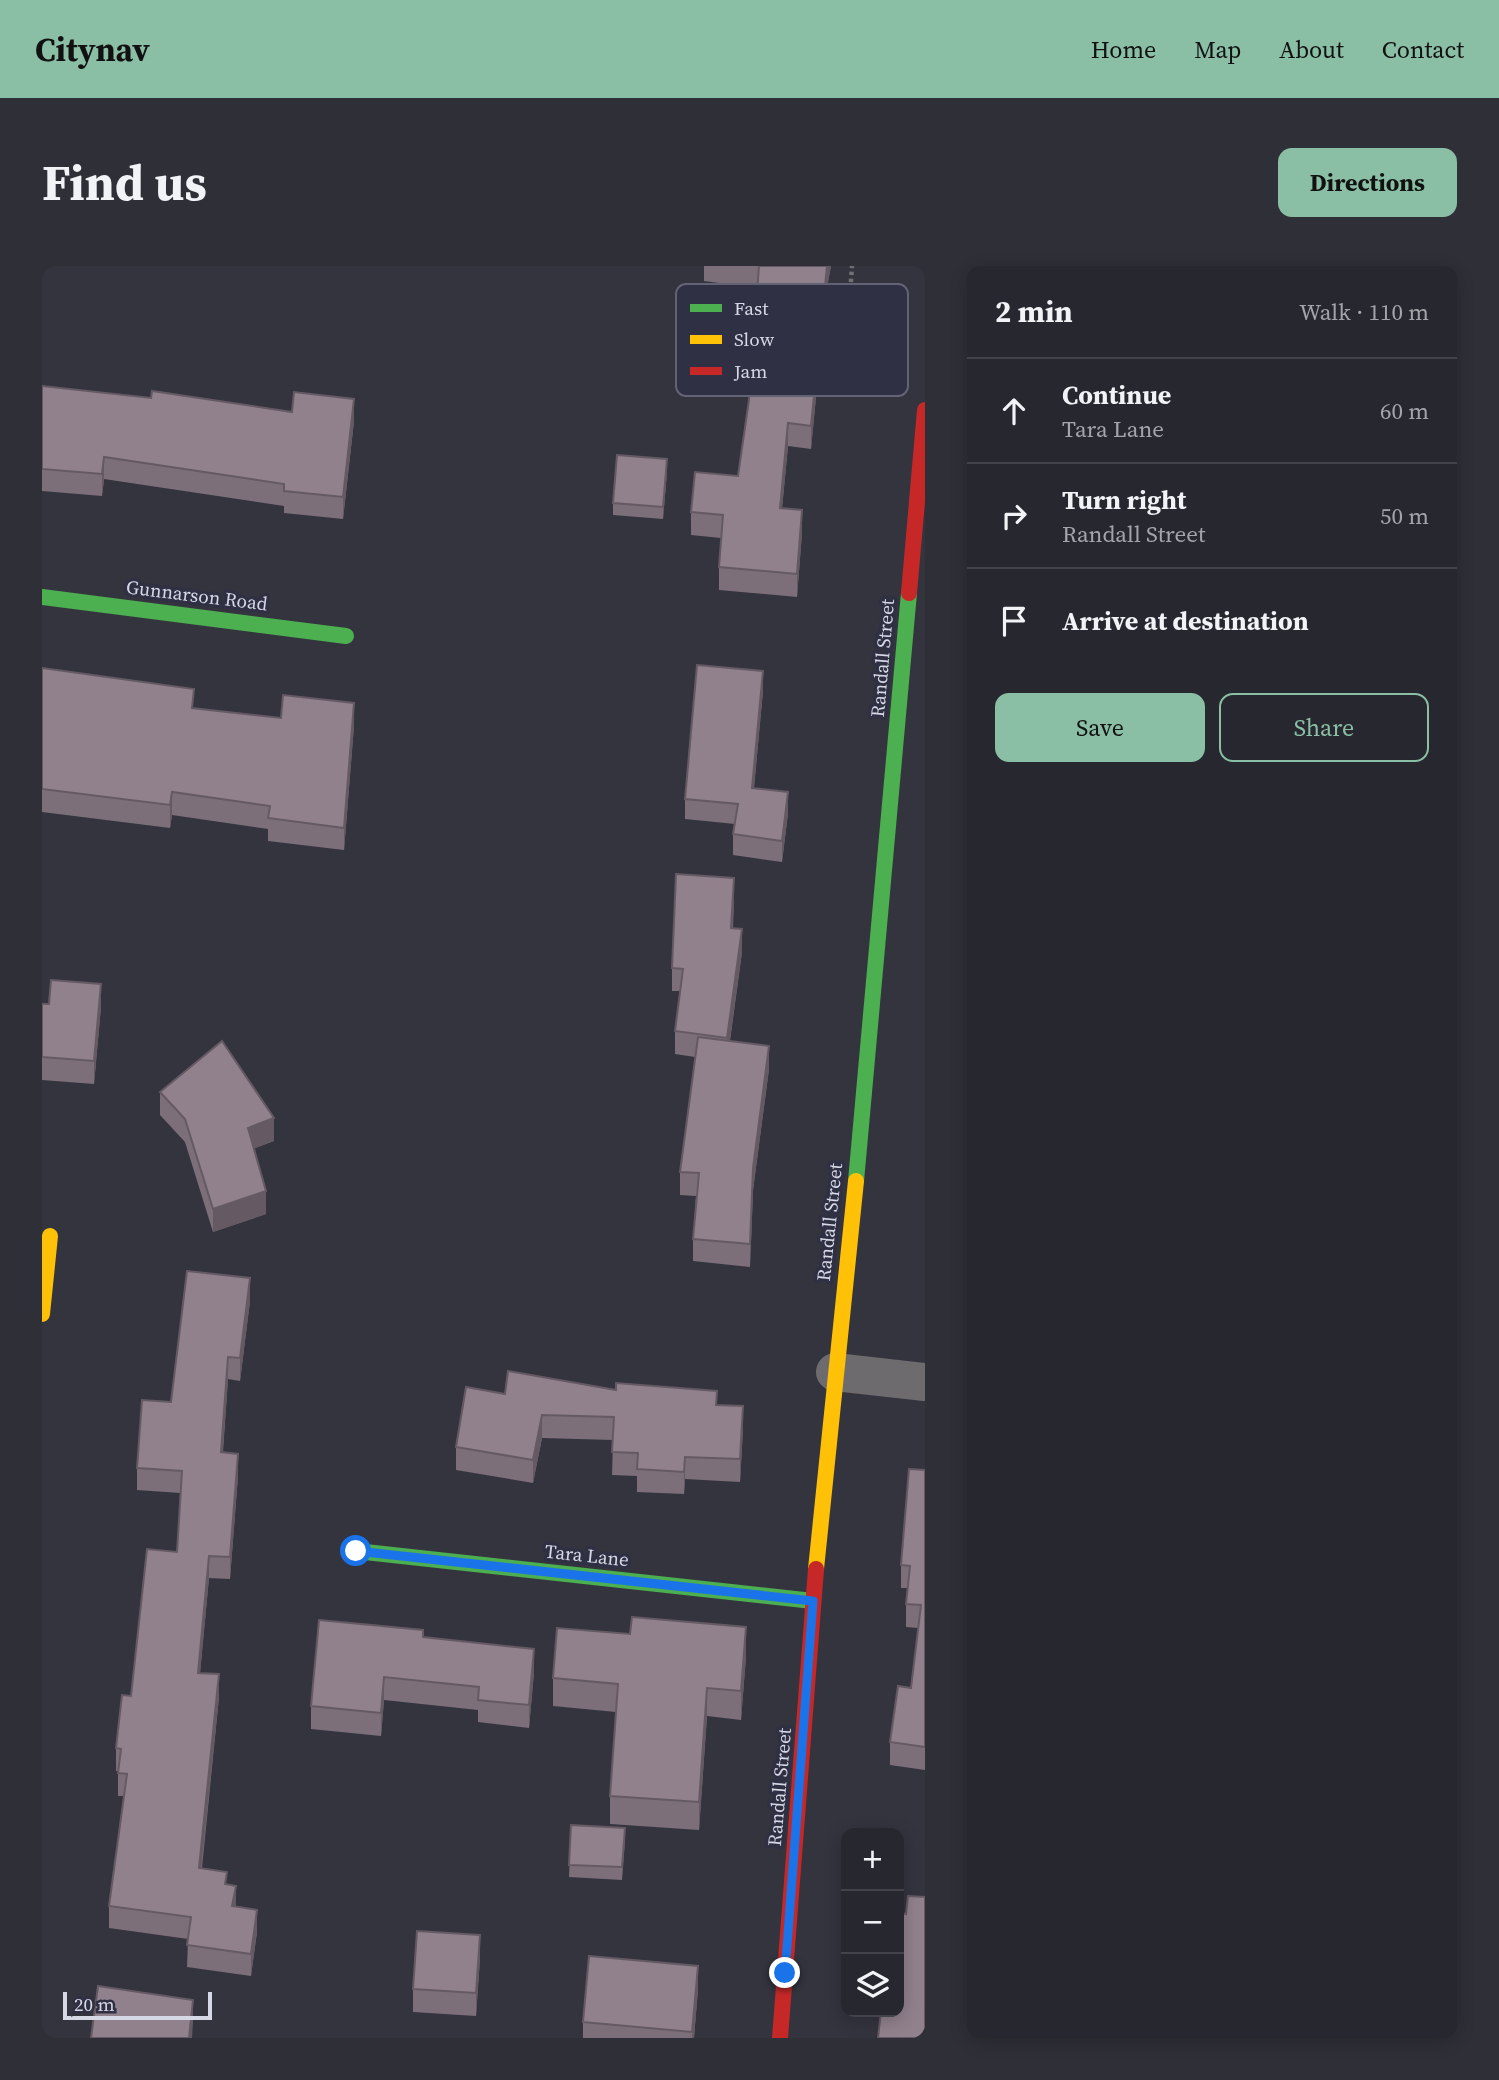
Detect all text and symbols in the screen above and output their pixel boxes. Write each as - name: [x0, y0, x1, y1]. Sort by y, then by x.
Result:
- text: Citynav: [35, 27, 150, 72]
- text: Home: [1091, 33, 1156, 66]
- text: Map: [1194, 33, 1241, 66]
- text: About: [1279, 33, 1344, 66]
- text: Contact: [1382, 33, 1464, 66]
- button: Directions: [1278, 148, 1457, 217]
- text: Find us: [42, 149, 207, 216]
- legend: [676, 284, 908, 396]
- text: 2 min: [995, 291, 1073, 332]
- text: Fast: [734, 295, 769, 321]
- text: Walk · 110 m: [1299, 296, 1429, 328]
- text: Slow: [734, 326, 775, 352]
- text: Jam: [733, 358, 767, 384]
- text: Continue: [1062, 377, 1171, 413]
- icon: ahead: [995, 392, 1033, 430]
- text: 60 m: [1380, 395, 1429, 427]
- text: Tara Lane: [1062, 413, 1164, 445]
- text: Turn right: [1062, 482, 1186, 518]
- icon: right: [995, 497, 1033, 535]
- text: 50 m: [1380, 500, 1429, 532]
- text: Randall Street: [1062, 518, 1206, 550]
- street label: Gunnarson Road: [125, 573, 269, 617]
- street label: Randall Street: [864, 597, 900, 718]
- icon: arrive: [995, 602, 1033, 640]
- text: Arrive at destination: [1062, 603, 1309, 639]
- button: Save: [995, 693, 1205, 762]
- button: Share: [1219, 693, 1429, 762]
- street label: Randall Street: [810, 1161, 848, 1282]
- route start: [340, 1535, 371, 1566]
- street label: Tara Lane: [544, 1538, 630, 1572]
- street label: Randall Street: [761, 1726, 797, 1847]
- map controls: [841, 1828, 904, 2017]
- button: +: [841, 1828, 904, 1891]
- button: −: [841, 1891, 904, 1954]
- button: layers: [841, 1954, 904, 2017]
- route end: [769, 1957, 800, 1988]
- scale bar: [63, 1989, 212, 2021]
- text: 20 m: [74, 1991, 115, 2017]

